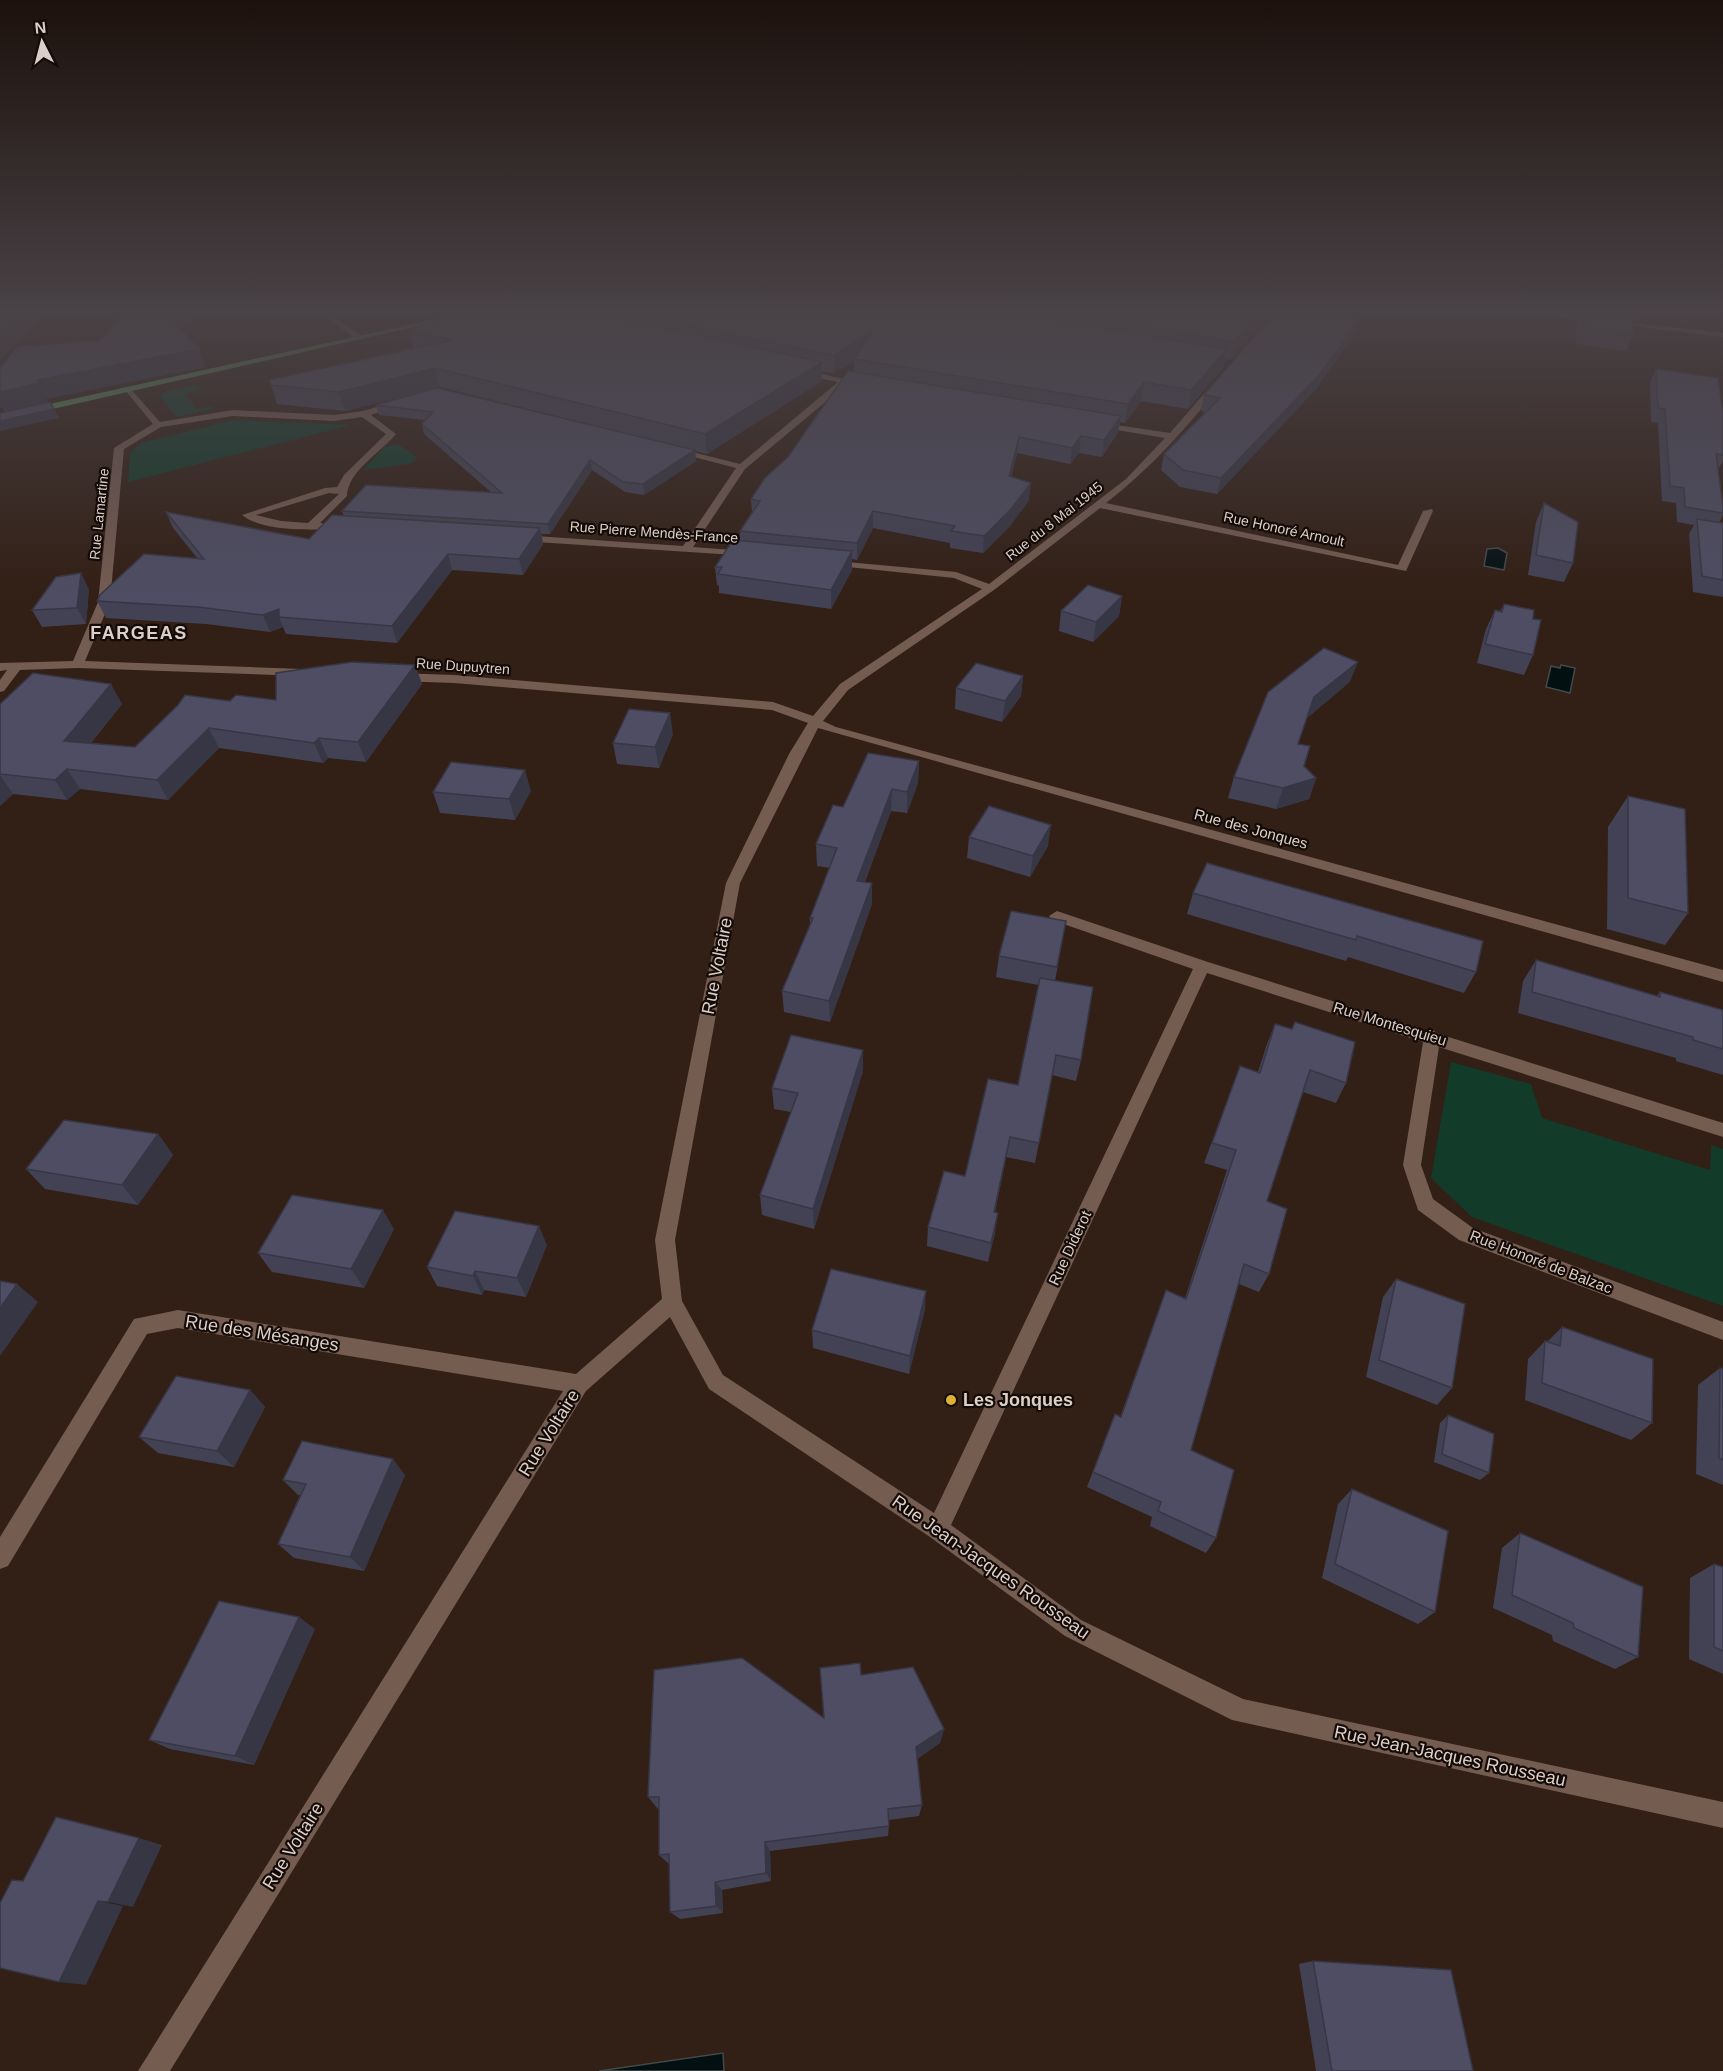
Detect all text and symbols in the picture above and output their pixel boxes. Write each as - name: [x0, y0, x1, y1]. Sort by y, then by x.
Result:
- north arrow: [12, 12, 72, 72]
- text: N: [34, 19, 47, 37]
- street label: Rue Lamartine: [86, 467, 112, 560]
- street label: Rue du 8 Mai 1945: [1002, 478, 1106, 564]
- street label: Rue Honoré Arnoult: [1222, 508, 1346, 550]
- street label: Rue Pierre Mendès-France: [569, 518, 739, 546]
- district label: FARGEAS: [90, 623, 188, 643]
- street label: Rue Dupuytren: [415, 655, 511, 677]
- street label: Rue des Jonques: [1193, 805, 1310, 852]
- street label: Rue Voltaire: [698, 916, 736, 1016]
- street label: Rue Montesquieu: [1331, 998, 1449, 1049]
- street label: Rue Diderot: [1045, 1207, 1095, 1288]
- street label: Rue Honoré de Balzac: [1468, 1227, 1615, 1297]
- street label: Rue des Mésanges: [184, 1311, 340, 1355]
- street label: Rue Voltaire: [515, 1386, 583, 1480]
- place label: Les Jonques: [963, 1390, 1073, 1410]
- marker: Les Jonques: [944, 1393, 958, 1407]
- street label: Rue Jean-Jacques Rousseau: [889, 1491, 1093, 1643]
- street label: Rue Jean-Jacques Rousseau: [1332, 1722, 1568, 1790]
- street label: Rue Voltaire: [259, 1799, 327, 1893]

